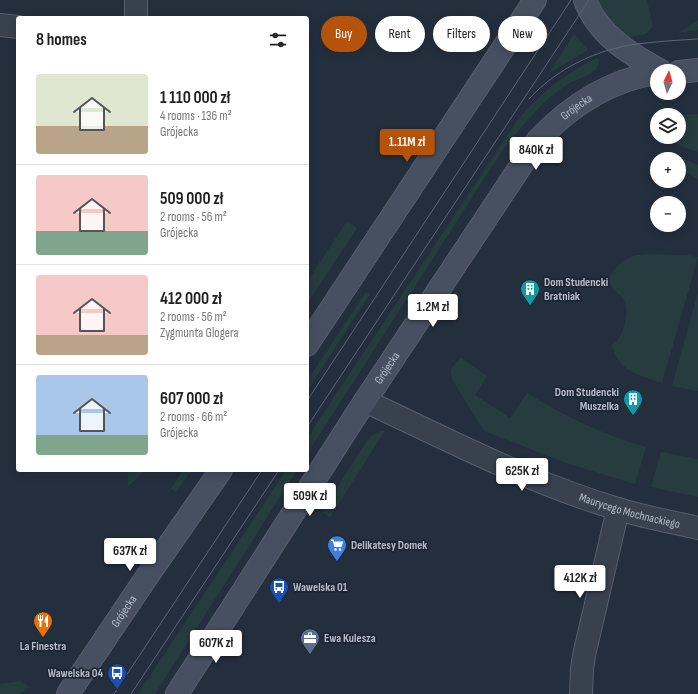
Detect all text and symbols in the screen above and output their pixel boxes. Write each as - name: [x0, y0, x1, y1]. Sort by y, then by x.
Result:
- chip: Buy: [321, 16, 367, 52]
- chip: Rent: [375, 16, 425, 52]
- chip: Filters: [433, 16, 490, 52]
- chip: New: [498, 16, 547, 52]
- icon: filters: [267, 29, 289, 51]
- text: 8 homes: [36, 30, 87, 50]
- north arrow: [650, 64, 686, 100]
- map controls: [650, 64, 686, 232]
- text: 1 110 000 zł: [160, 88, 230, 108]
- icon: home: [68, 90, 116, 138]
- street label: Grójecka: [557, 90, 595, 123]
- text: 4 rooms · 136 m²: [160, 108, 232, 124]
- button: layers: [650, 108, 686, 144]
- text: Grójecka: [160, 124, 198, 140]
- pin: 1.11M zł: [366, 129, 448, 163]
- text: 1.11M zł: [389, 134, 425, 150]
- pin: 840K zł: [499, 137, 573, 171]
- text: 840K zł: [519, 142, 553, 158]
- button: +: [650, 152, 686, 188]
- text: 509 000 zł: [160, 189, 223, 209]
- icon: home: [68, 191, 116, 239]
- button: −: [650, 196, 686, 232]
- text: 2 rooms · 56 m²: [160, 209, 227, 225]
- text: Grójecka: [160, 225, 198, 241]
- place label: Dom Studencki Bratniak: [544, 275, 608, 304]
- building icon: Dom Studencki Bratniak: [519, 278, 541, 306]
- text: 412 000 zł: [160, 289, 222, 309]
- icon: home: [68, 291, 116, 339]
- pin: 1.2M zł: [396, 294, 470, 328]
- text: 1.2M zł: [417, 299, 449, 315]
- text: 2 rooms · 56 m²: [160, 309, 227, 325]
- text: Zygmunta Glogera: [160, 325, 239, 341]
- street label: Grójecka: [371, 349, 403, 387]
- place label: Dom Studencki Muszelka: [555, 385, 619, 414]
- building icon: Dom Studencki Muszelka: [622, 388, 644, 416]
- text: 607 000 zł: [160, 389, 223, 409]
- icon: home: [68, 391, 116, 439]
- text: 2 rooms · 66 m²: [160, 409, 227, 425]
- text: Grójecka: [160, 425, 198, 441]
- pin: 625K zł: [485, 458, 559, 492]
- text: 625K zł: [505, 463, 539, 479]
- pin: 509K zł: [273, 483, 347, 517]
- text: 509K zł: [293, 488, 327, 504]
- street label: Maurycego Mochnackiego: [577, 489, 681, 531]
- supermarket icon: Delikatesy Domek: [326, 534, 348, 562]
- pin: 637K zł: [93, 538, 167, 572]
- place label: Delikatesy Domek: [351, 538, 427, 553]
- text: 637K zł: [113, 543, 147, 559]
- pin: 412K zł: [543, 565, 617, 599]
- text: 412K zł: [563, 570, 597, 586]
- bus stop icon: Wawelska 01: [268, 576, 290, 604]
- place label: Wawelska 01: [293, 580, 348, 595]
- street label: Grójecka: [108, 592, 140, 630]
- restaurant icon: La Finestra: [32, 610, 54, 638]
- office icon: Ewa Kulesza: [299, 627, 321, 655]
- pin: 607K zł: [179, 630, 253, 664]
- place label: Ewa Kulesza: [324, 631, 376, 646]
- text: 607K zł: [199, 635, 233, 651]
- place label: La Finestra: [20, 639, 66, 654]
- bus stop icon: Wawelska 04: [106, 662, 128, 690]
- place label: Wawelska 04: [48, 666, 103, 681]

